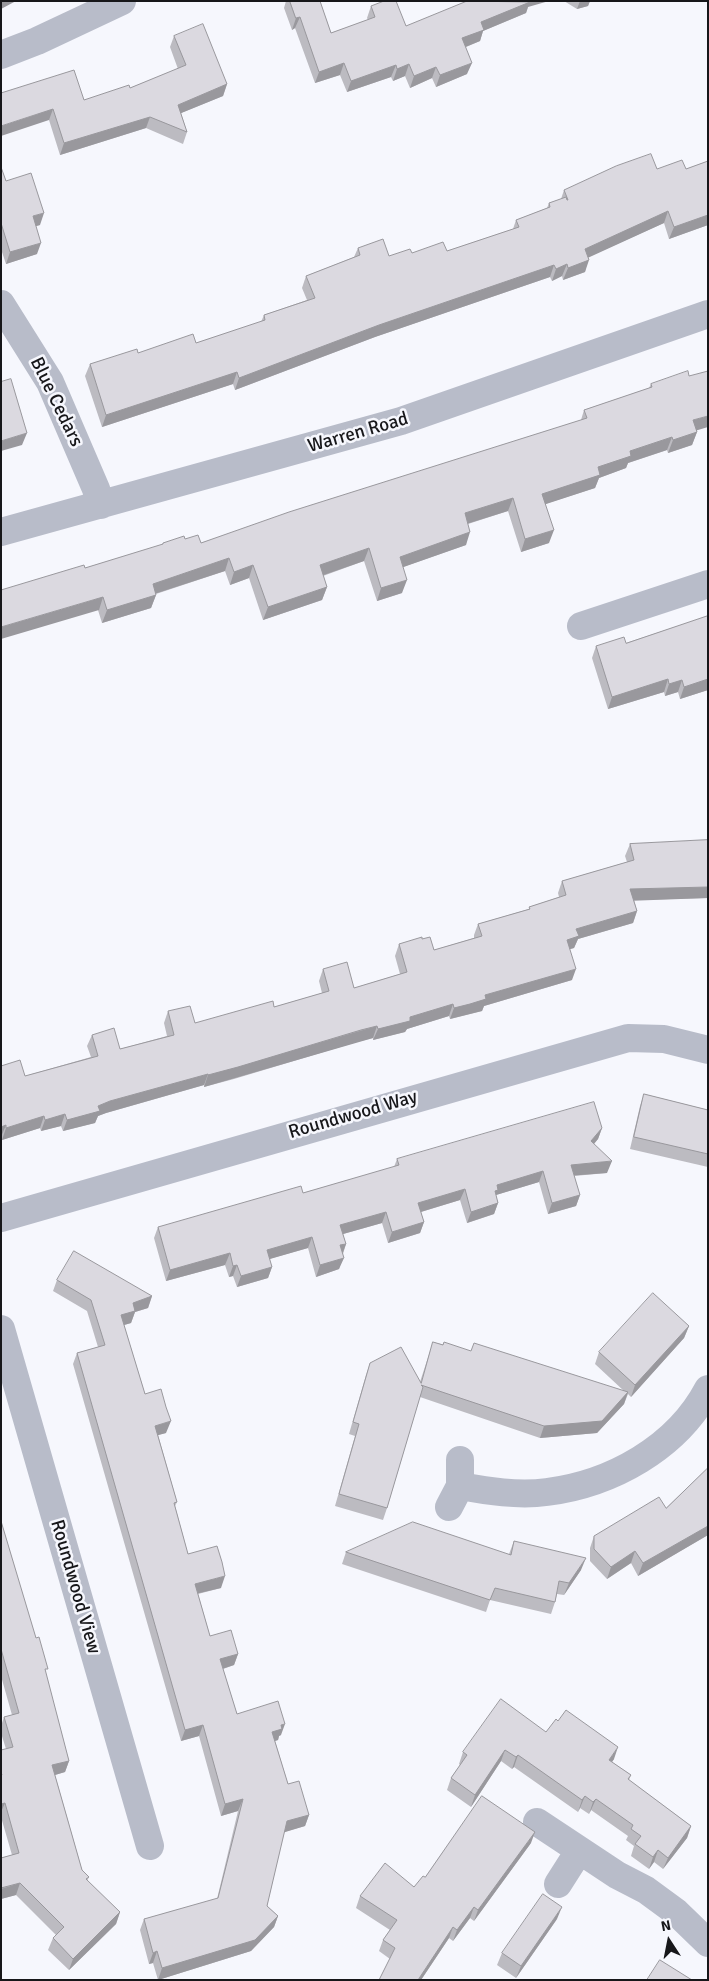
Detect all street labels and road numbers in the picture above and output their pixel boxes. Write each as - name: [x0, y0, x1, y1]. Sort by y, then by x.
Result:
- street label: Blue Cedars: [25, 354, 87, 450]
- street label: Warren Road: [305, 408, 411, 458]
- street label: Roundwood Way: [286, 1086, 420, 1144]
- street label: Roundwood View: [45, 1517, 105, 1657]

